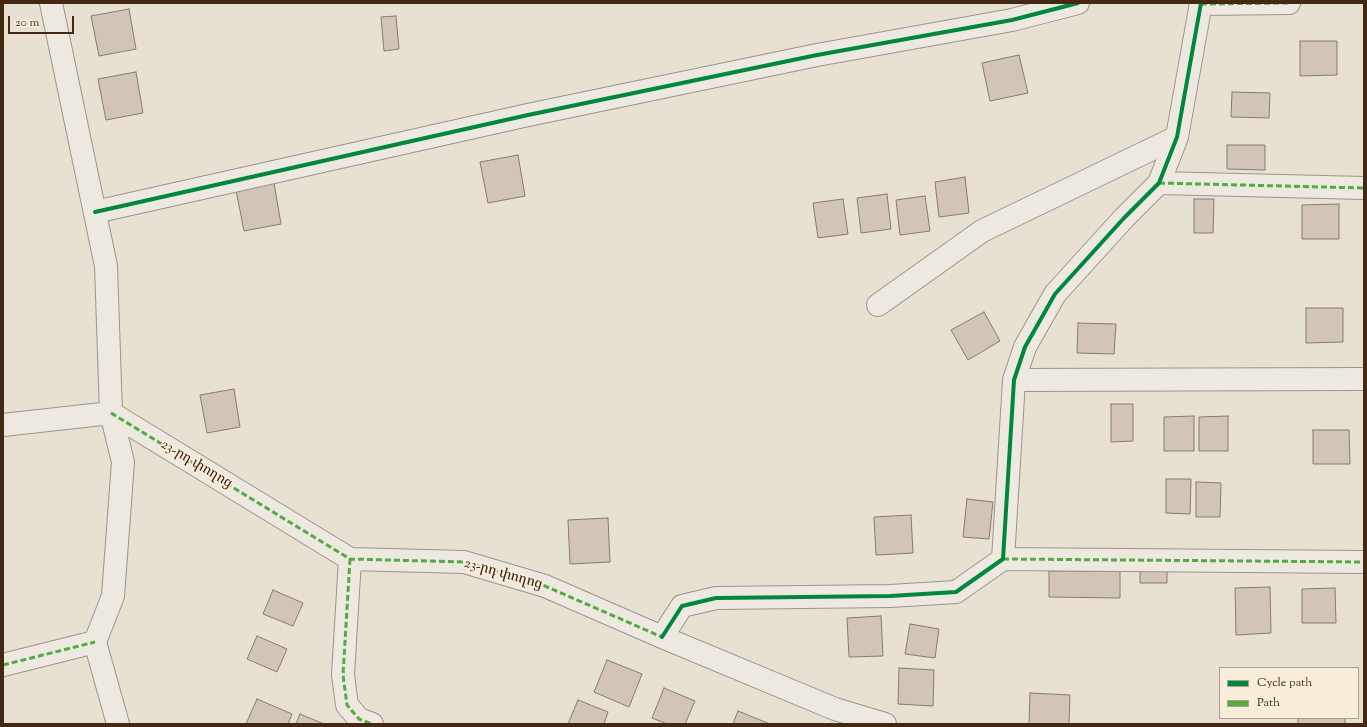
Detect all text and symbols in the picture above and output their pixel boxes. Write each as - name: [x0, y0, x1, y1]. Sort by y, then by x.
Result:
- scale bar: [10, 8, 76, 34]
- text: 20 m: [15, 14, 39, 32]
- street label: 23-րդ փողոց: [157, 437, 235, 493]
- street label: 23-րդ փողոց: [462, 556, 544, 594]
- legend: [1219, 667, 1359, 719]
- text: Cycle path: [1257, 674, 1312, 692]
- text: Path: [1257, 694, 1280, 712]

